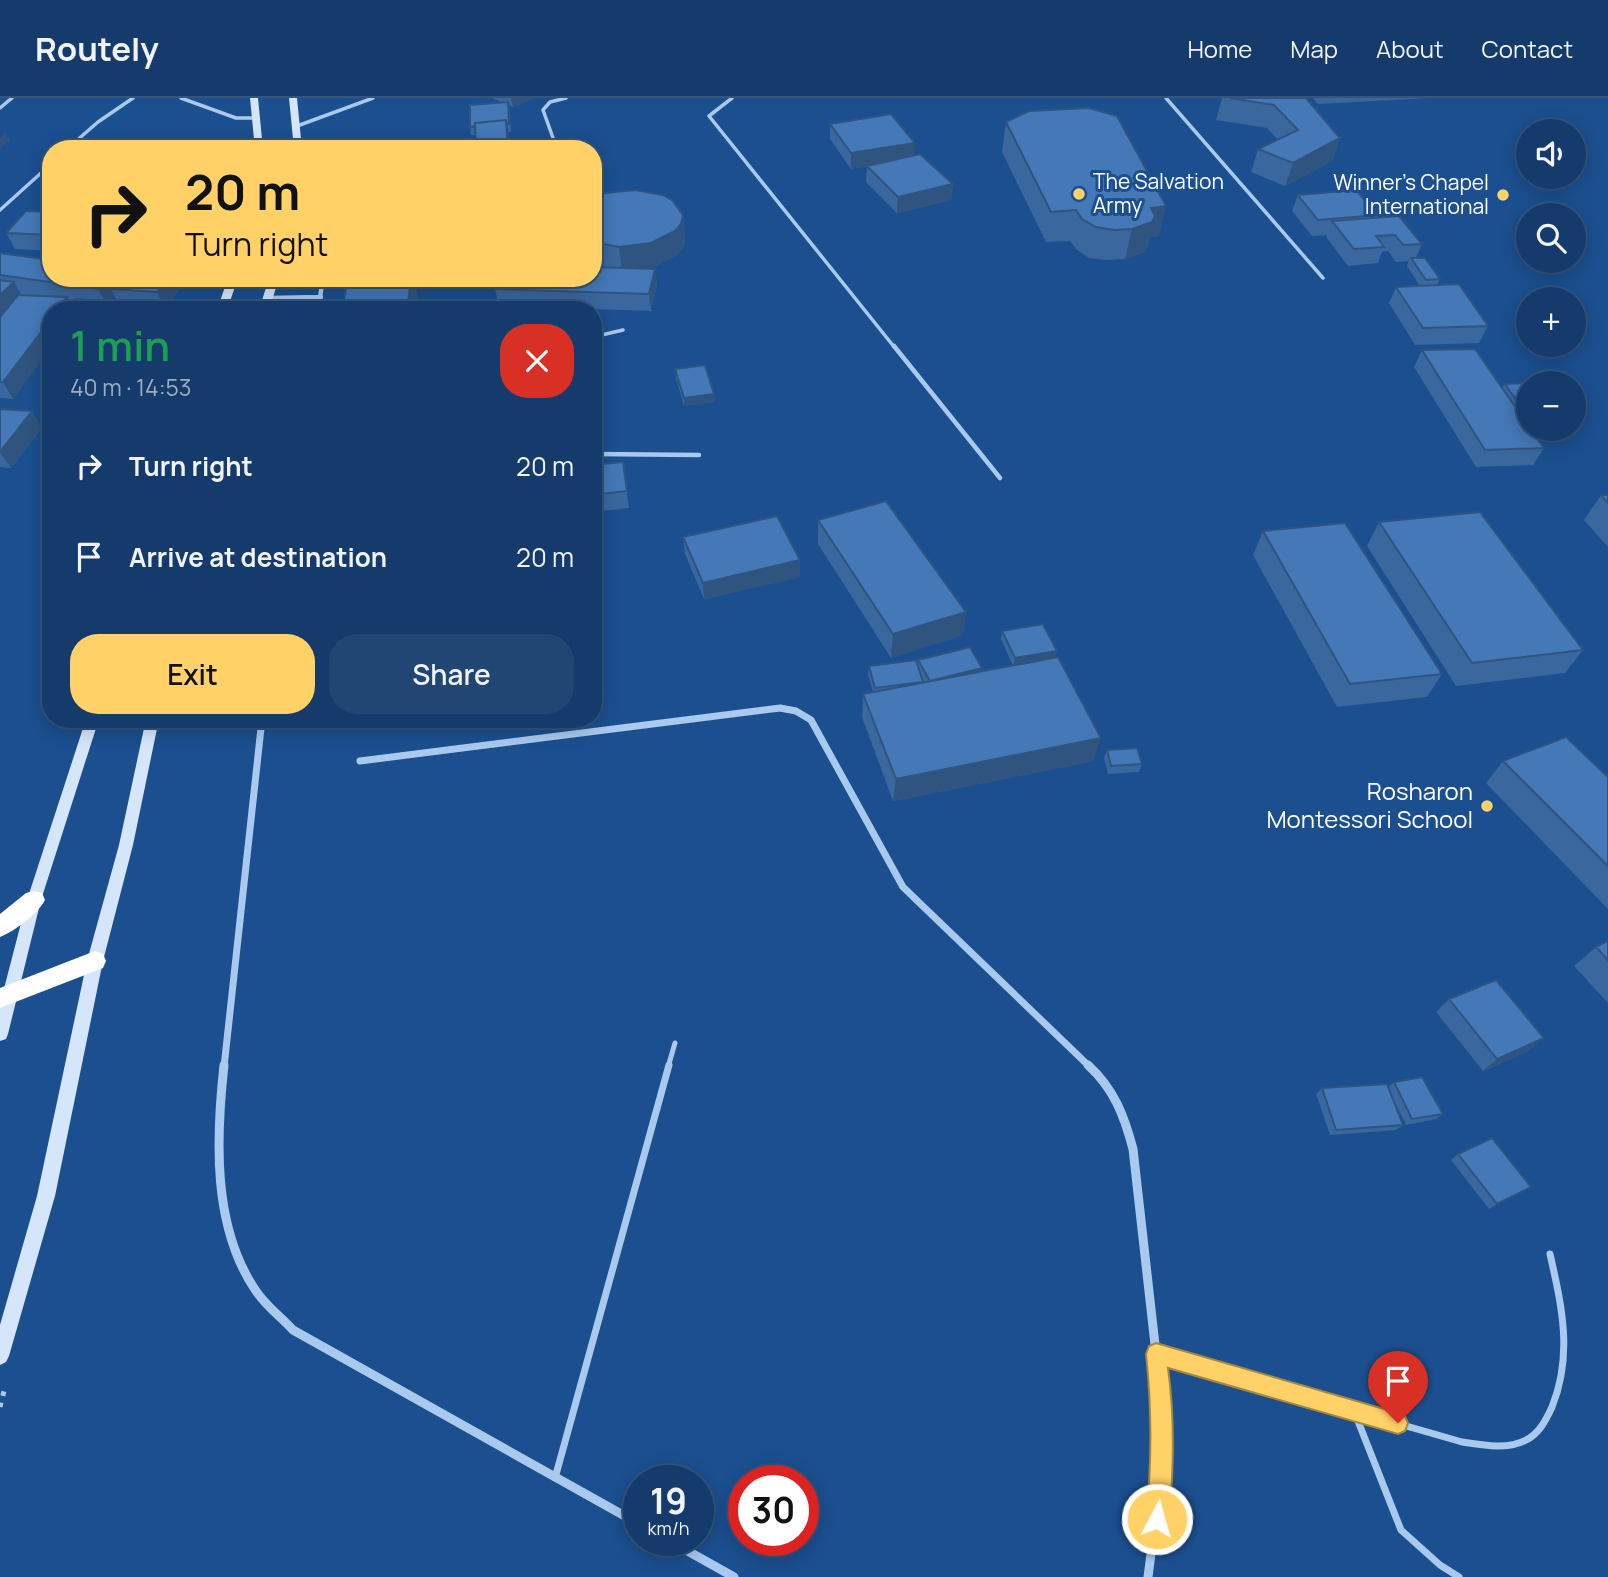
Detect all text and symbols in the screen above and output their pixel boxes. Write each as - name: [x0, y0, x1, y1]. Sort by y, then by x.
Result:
- text: Routely: [35, 26, 159, 71]
- text: Home: [1187, 32, 1252, 65]
- text: Map: [1290, 32, 1338, 65]
- text: About: [1376, 32, 1444, 65]
- text: Contact: [1482, 32, 1573, 65]
- map controls: [1516, 119, 1586, 441]
- button: sound: [1516, 119, 1586, 189]
- text: 20 m: [185, 158, 300, 225]
- place label: The Salvation Army: [1093, 167, 1224, 219]
- icon: right: [70, 168, 161, 259]
- place label: Winner's Chapel International: [1333, 168, 1489, 220]
- marker: The Salvation Army: [1071, 186, 1087, 202]
- marker: Winner's Chapel International: [1495, 187, 1511, 203]
- button: search: [1516, 203, 1586, 273]
- text: Turn right: [185, 222, 328, 266]
- button: +: [1516, 287, 1586, 357]
- text: 1 min: [70, 316, 170, 374]
- button: close: [500, 324, 574, 398]
- text: 40 m · 14:53: [70, 371, 192, 403]
- button: −: [1516, 371, 1586, 441]
- icon: right: [70, 447, 108, 485]
- text: Turn right: [129, 448, 253, 484]
- text: 20 m: [516, 448, 574, 484]
- icon: arrive: [70, 538, 108, 576]
- text: Arrive at destination: [129, 539, 387, 575]
- text: 20 m: [516, 539, 574, 575]
- button: Exit: [70, 634, 315, 714]
- button: Share: [329, 634, 574, 714]
- place label: Rosharon Montessori School: [1266, 774, 1473, 835]
- marker: Rosharon Montessori School: [1479, 798, 1495, 814]
- pin: [1368, 1351, 1428, 1423]
- icon: arrive: [1379, 1362, 1417, 1400]
- speed limit sign: 30: [728, 1465, 819, 1556]
- text: 19: [650, 1477, 687, 1525]
- position arrow: [1120, 1482, 1194, 1556]
- text: km/h: [648, 1516, 689, 1540]

